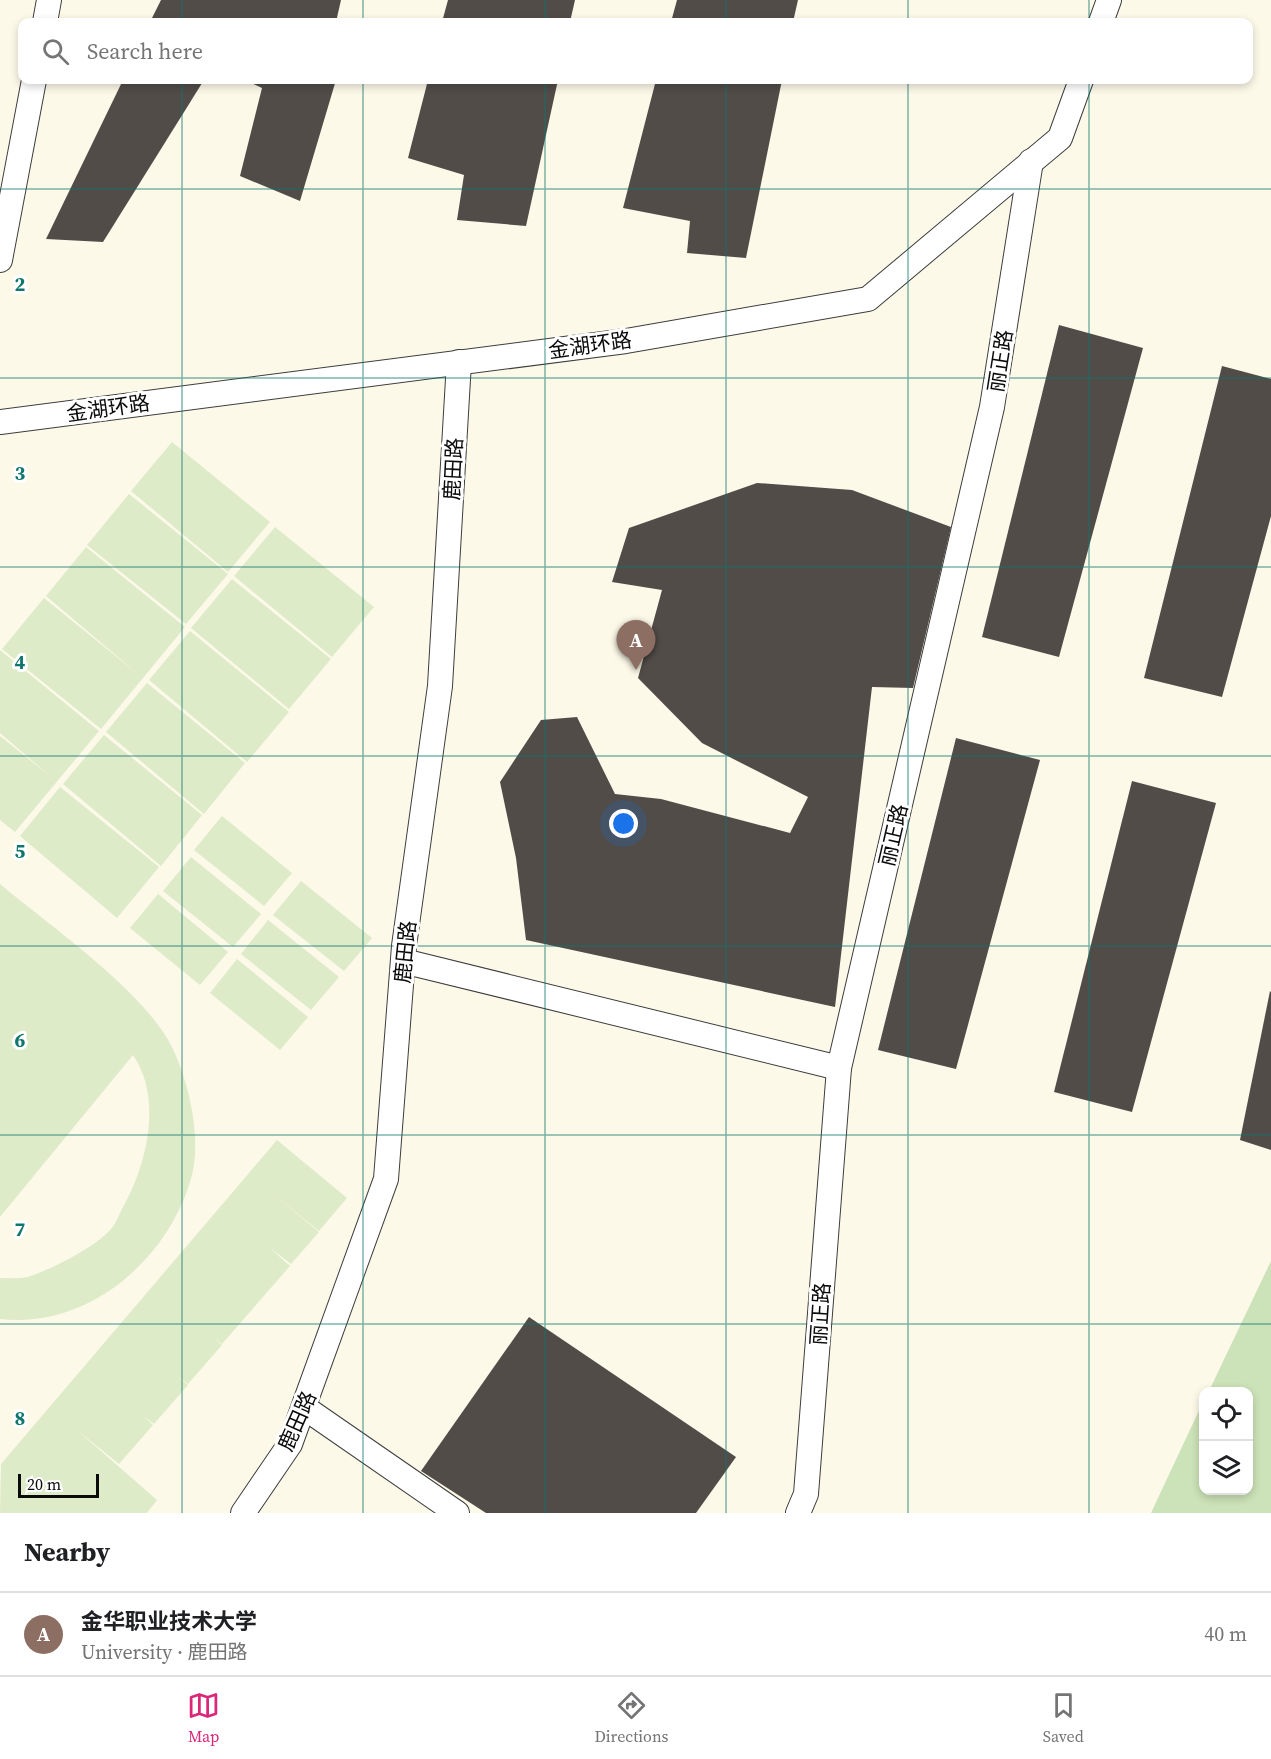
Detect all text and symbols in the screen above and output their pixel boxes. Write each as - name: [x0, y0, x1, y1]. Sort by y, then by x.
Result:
- search box: [18, 18, 1253, 84]
- icon: search: [39, 35, 72, 68]
- text: Search here: [87, 36, 203, 66]
- text: 2: [15, 270, 26, 298]
- street label: 金湖环路: [546, 325, 634, 365]
- street label: 丽正路: [981, 328, 1019, 394]
- street label: 金湖环路: [64, 388, 152, 428]
- street label: 鹿田路: [437, 437, 469, 501]
- text: 3: [15, 459, 26, 487]
- pin: A: [616, 620, 656, 670]
- text: 4: [15, 648, 26, 676]
- street label: 丽正路: [872, 801, 914, 869]
- your location: [609, 809, 638, 838]
- text: 5: [15, 837, 26, 865]
- street label: 鹿田路: [387, 919, 423, 985]
- text: 6: [15, 1026, 26, 1054]
- text: 7: [15, 1215, 26, 1243]
- street label: 丽正路: [803, 1282, 837, 1346]
- street label: 鹿田路: [271, 1386, 323, 1456]
- map controls: [1199, 1387, 1253, 1495]
- button: locate: [1199, 1387, 1253, 1441]
- text: 8: [15, 1404, 25, 1432]
- button: layers: [1199, 1441, 1253, 1495]
- scale bar: [18, 1471, 99, 1498]
- text: 20 m: [27, 1473, 61, 1495]
- text: Nearby: [24, 1534, 110, 1570]
- text: 金华职业技术大学: [81, 1606, 257, 1636]
- text: A: [37, 1620, 50, 1648]
- text: 40 m: [1204, 1620, 1247, 1648]
- text: University · 鹿田路: [81, 1638, 248, 1666]
- tab: Map: [187, 1689, 220, 1747]
- tab: Directions: [594, 1689, 669, 1747]
- tab: Saved: [1043, 1689, 1084, 1747]

